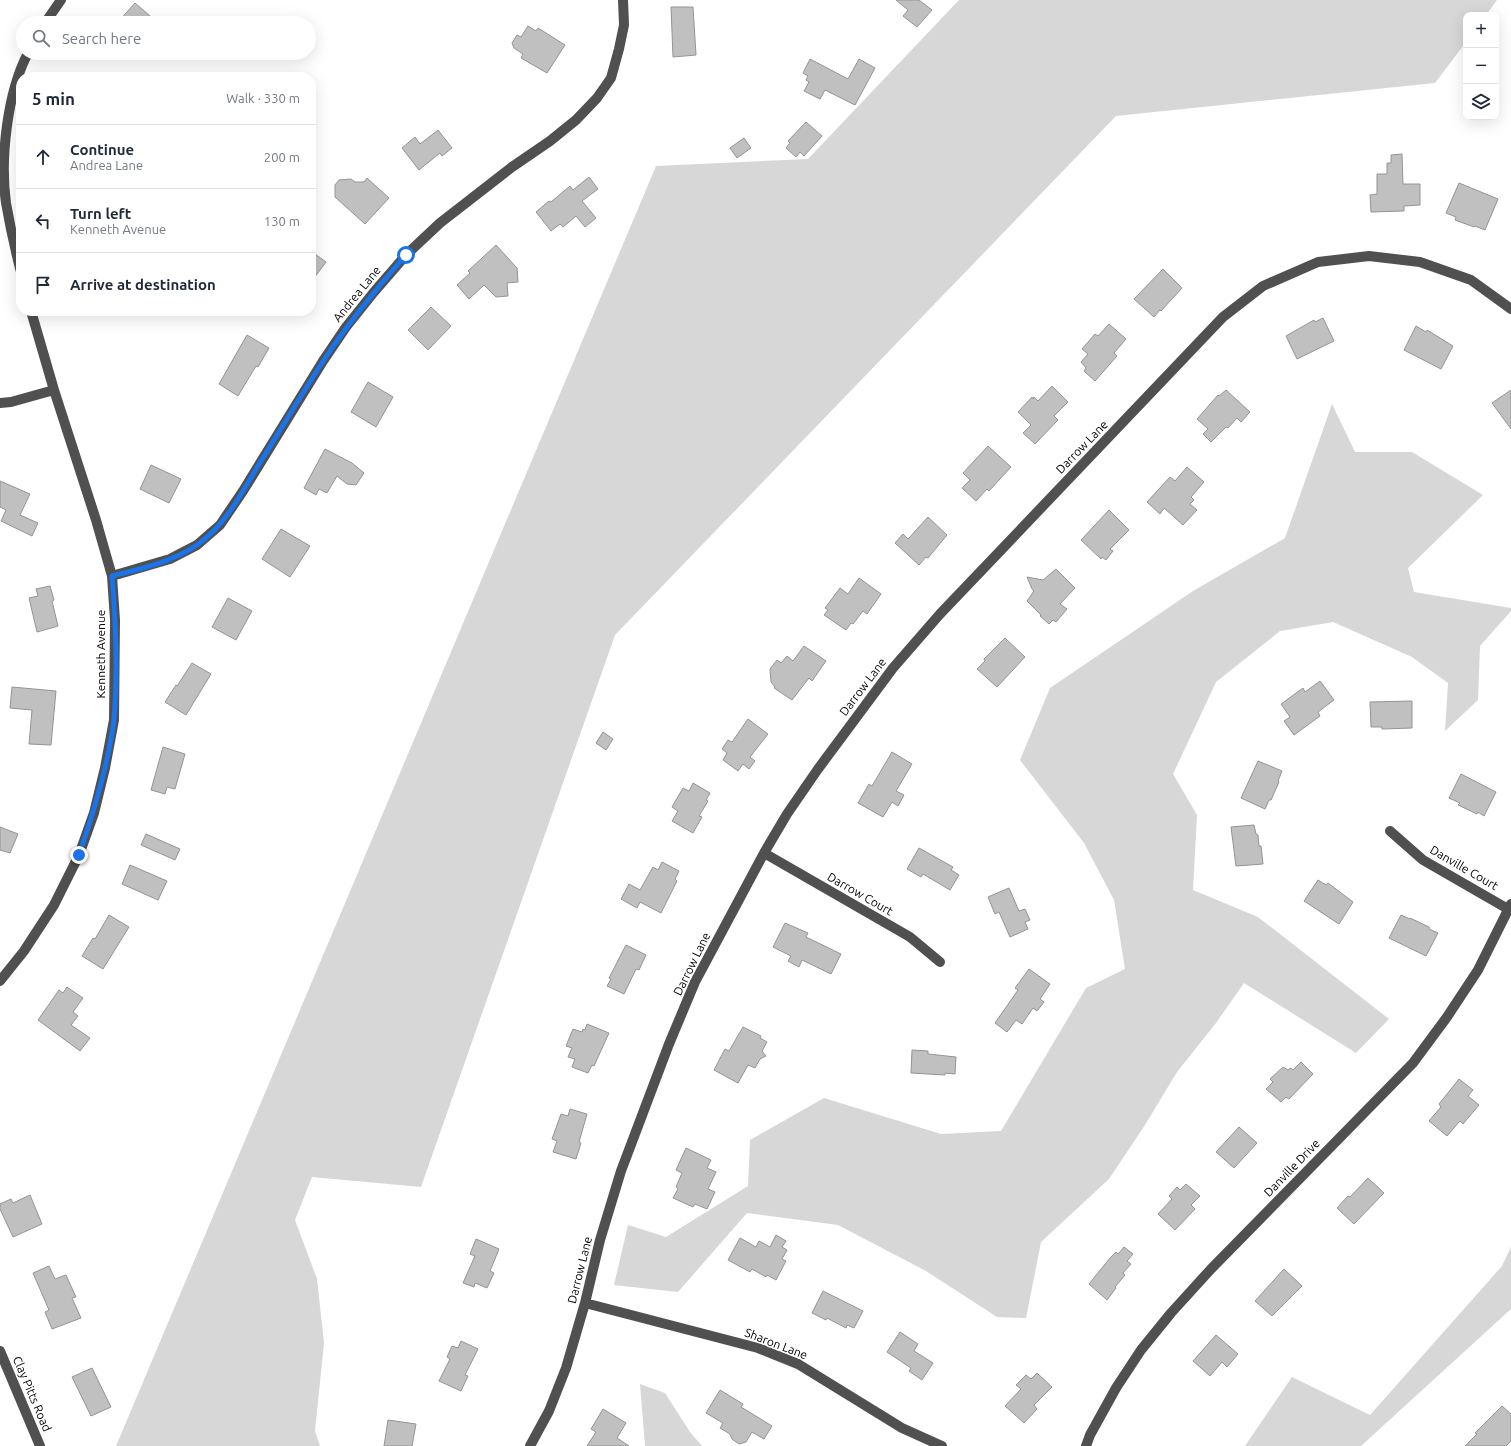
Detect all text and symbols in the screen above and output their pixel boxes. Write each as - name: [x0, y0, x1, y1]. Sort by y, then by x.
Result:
- map controls: [1463, 12, 1499, 120]
- button: +: [1463, 12, 1499, 48]
- search box: [16, 16, 316, 60]
- icon: search: [30, 27, 52, 49]
- text: Search here: [62, 30, 141, 47]
- button: −: [1463, 48, 1499, 84]
- button: layers: [1463, 84, 1499, 120]
- text: 5 min: [32, 89, 75, 108]
- text: Walk · 330 m: [226, 91, 300, 105]
- text: Continue: [70, 141, 134, 158]
- icon: ahead: [32, 146, 54, 168]
- text: 200 m: [264, 150, 300, 164]
- text: Andrea Lane: [70, 158, 143, 172]
- text: Turn left: [70, 205, 131, 222]
- icon: left: [32, 210, 54, 232]
- text: 130 m: [264, 214, 300, 228]
- text: Kenneth Avenue: [70, 222, 166, 236]
- route start: [397, 246, 415, 264]
- street label: Andrea Lane: [330, 263, 383, 324]
- icon: arrive: [32, 274, 54, 296]
- text: Arrive at destination: [70, 276, 216, 293]
- street label: Darrow Lane: [1053, 417, 1110, 476]
- street label: Kenneth Avenue: [94, 610, 107, 698]
- street label: Darrow Lane: [837, 655, 888, 718]
- street label: Danville Court: [1428, 843, 1501, 892]
- route end: [70, 846, 88, 864]
- street label: Darrow Court: [825, 870, 895, 918]
- street label: Darrow Lane: [671, 930, 712, 997]
- street label: Danville Drive: [1261, 1136, 1322, 1199]
- street label: Darrow Lane: [565, 1235, 594, 1305]
- street label: Sharon Lane: [743, 1326, 809, 1361]
- street label: Clay Pitts Road: [11, 1354, 54, 1433]

